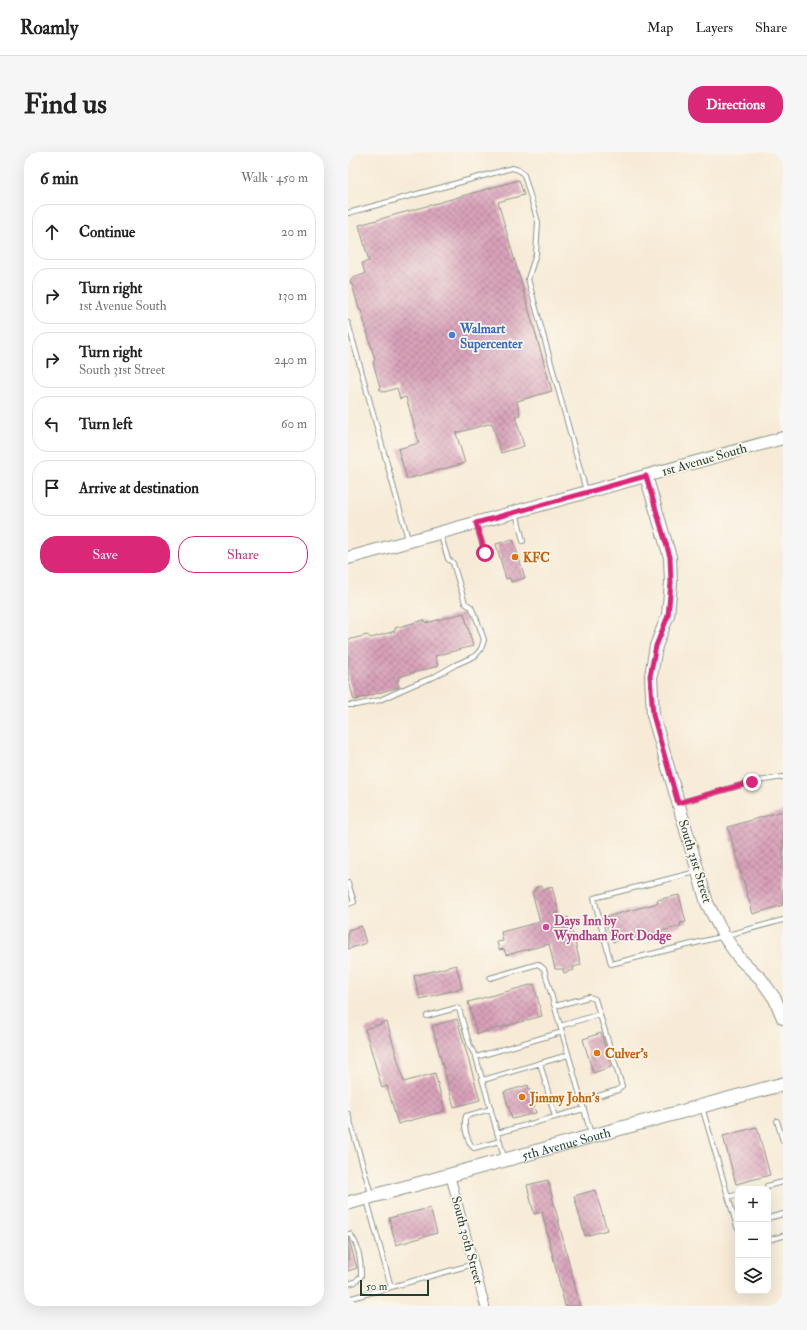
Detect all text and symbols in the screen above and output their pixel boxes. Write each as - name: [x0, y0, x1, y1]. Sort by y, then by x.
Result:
- text: Roamly: [20, 16, 78, 40]
- text: Map: [647, 19, 673, 36]
- text: Layers: [695, 19, 733, 36]
- text: Share: [755, 19, 787, 36]
- button: Directions: [688, 86, 783, 123]
- text: Find us: [24, 87, 107, 122]
- text: 6 min: [40, 168, 79, 189]
- text: Walk · 450 m: [241, 170, 308, 186]
- icon: ahead: [41, 221, 63, 243]
- text: Continue: [79, 223, 135, 242]
- text: 20 m: [281, 224, 307, 240]
- text: Turn right: [79, 279, 142, 298]
- icon: right: [41, 285, 63, 307]
- text: 130 m: [278, 288, 307, 304]
- text: 1st Avenue South: [79, 298, 167, 314]
- place label: Walmart Supercenter: [459, 321, 524, 353]
- marker: Walmart Supercenter: [447, 330, 457, 340]
- text: Turn right: [79, 343, 142, 362]
- icon: right: [41, 349, 63, 371]
- text: 240 m: [274, 352, 307, 368]
- text: South 31st Street: [79, 362, 165, 378]
- icon: left: [41, 413, 63, 435]
- text: Turn left: [79, 415, 133, 434]
- text: 60 m: [281, 416, 307, 432]
- street label: 1st Avenue South: [660, 440, 749, 480]
- icon: arrive: [41, 477, 63, 499]
- text: Arrive at destination: [79, 479, 199, 498]
- button: Save: [40, 536, 170, 573]
- button: Share: [178, 536, 308, 573]
- route start: [476, 544, 494, 562]
- place label: KFC: [523, 550, 550, 566]
- marker: KFC: [510, 552, 520, 562]
- route end: [743, 773, 761, 791]
- street label: South 31st Street: [675, 818, 715, 905]
- place label: Days Inn by Wyndham Fort Dodge: [553, 913, 672, 945]
- marker: Days Inn by Wyndham Fort Dodge: [541, 922, 551, 932]
- place label: Culver's: [605, 1046, 648, 1062]
- marker: Culver's: [592, 1048, 602, 1058]
- place label: Jimmy John's: [529, 1090, 600, 1107]
- marker: Jimmy John's: [517, 1092, 527, 1102]
- street label: 5th Avenue South: [520, 1125, 613, 1164]
- map controls: [735, 1186, 771, 1294]
- button: +: [735, 1186, 771, 1222]
- street label: South 30th Street: [448, 1194, 486, 1286]
- button: −: [735, 1222, 771, 1258]
- button: layers: [735, 1258, 771, 1294]
- scale bar: [360, 1278, 429, 1297]
- text: 50 m: [366, 1280, 387, 1293]

